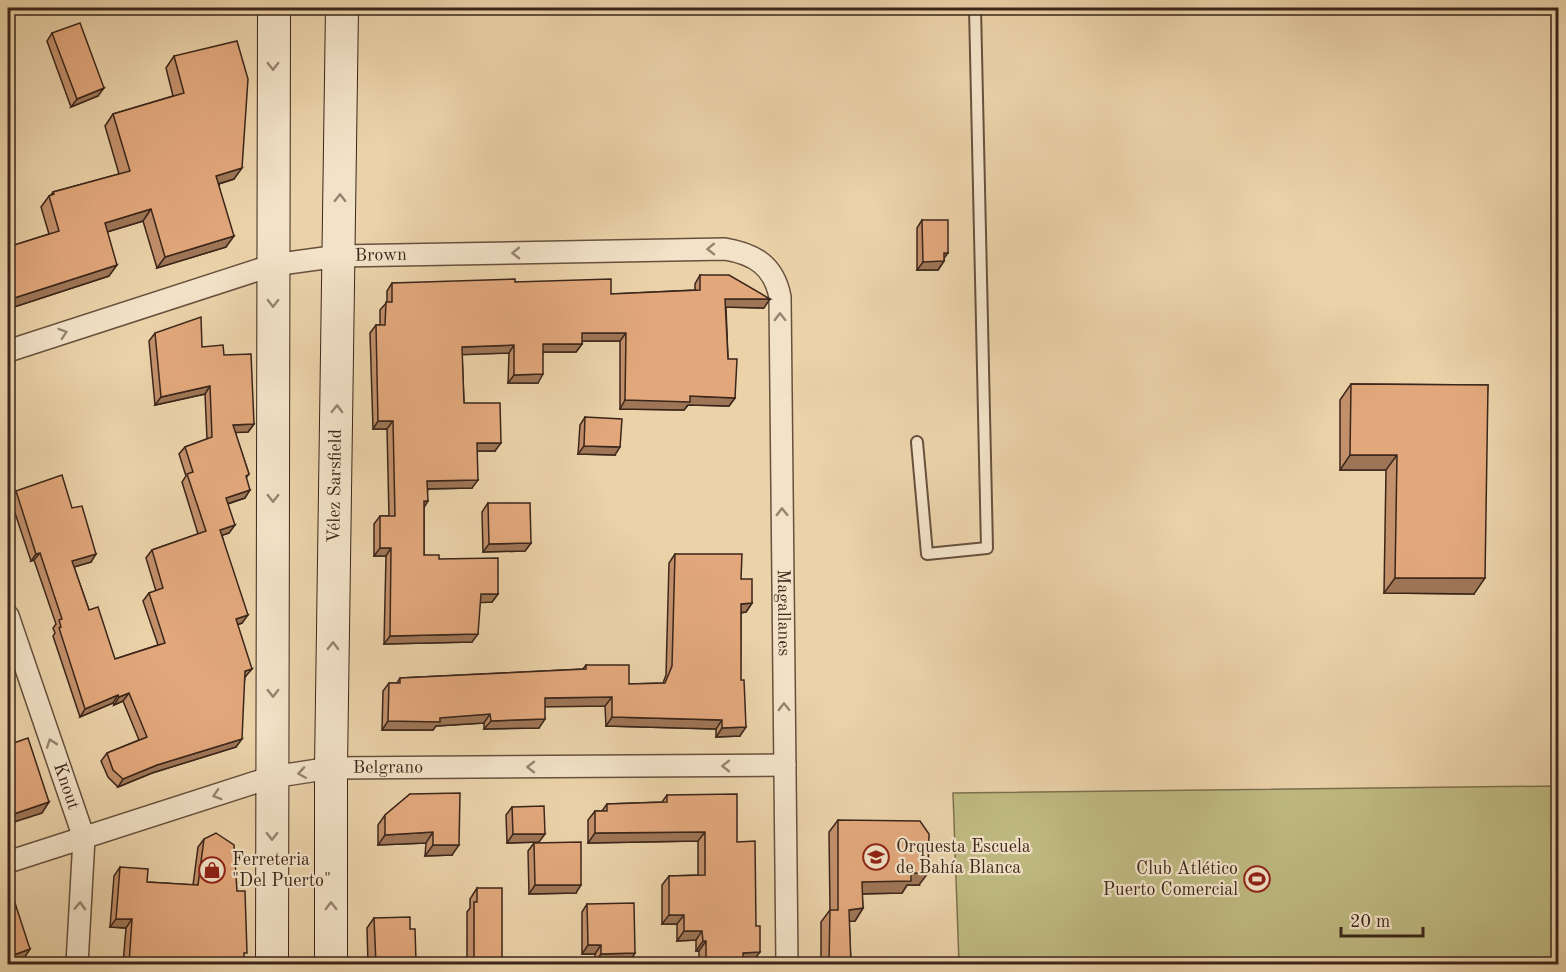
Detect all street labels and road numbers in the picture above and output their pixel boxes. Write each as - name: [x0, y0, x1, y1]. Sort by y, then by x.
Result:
- street label: Brown: [355, 246, 407, 265]
- street label: Vélez Sarsfield: [325, 429, 345, 543]
- street label: Magallanes: [774, 569, 793, 657]
- street label: Belgrano: [353, 758, 423, 777]
- street label: Knout: [50, 761, 83, 812]

